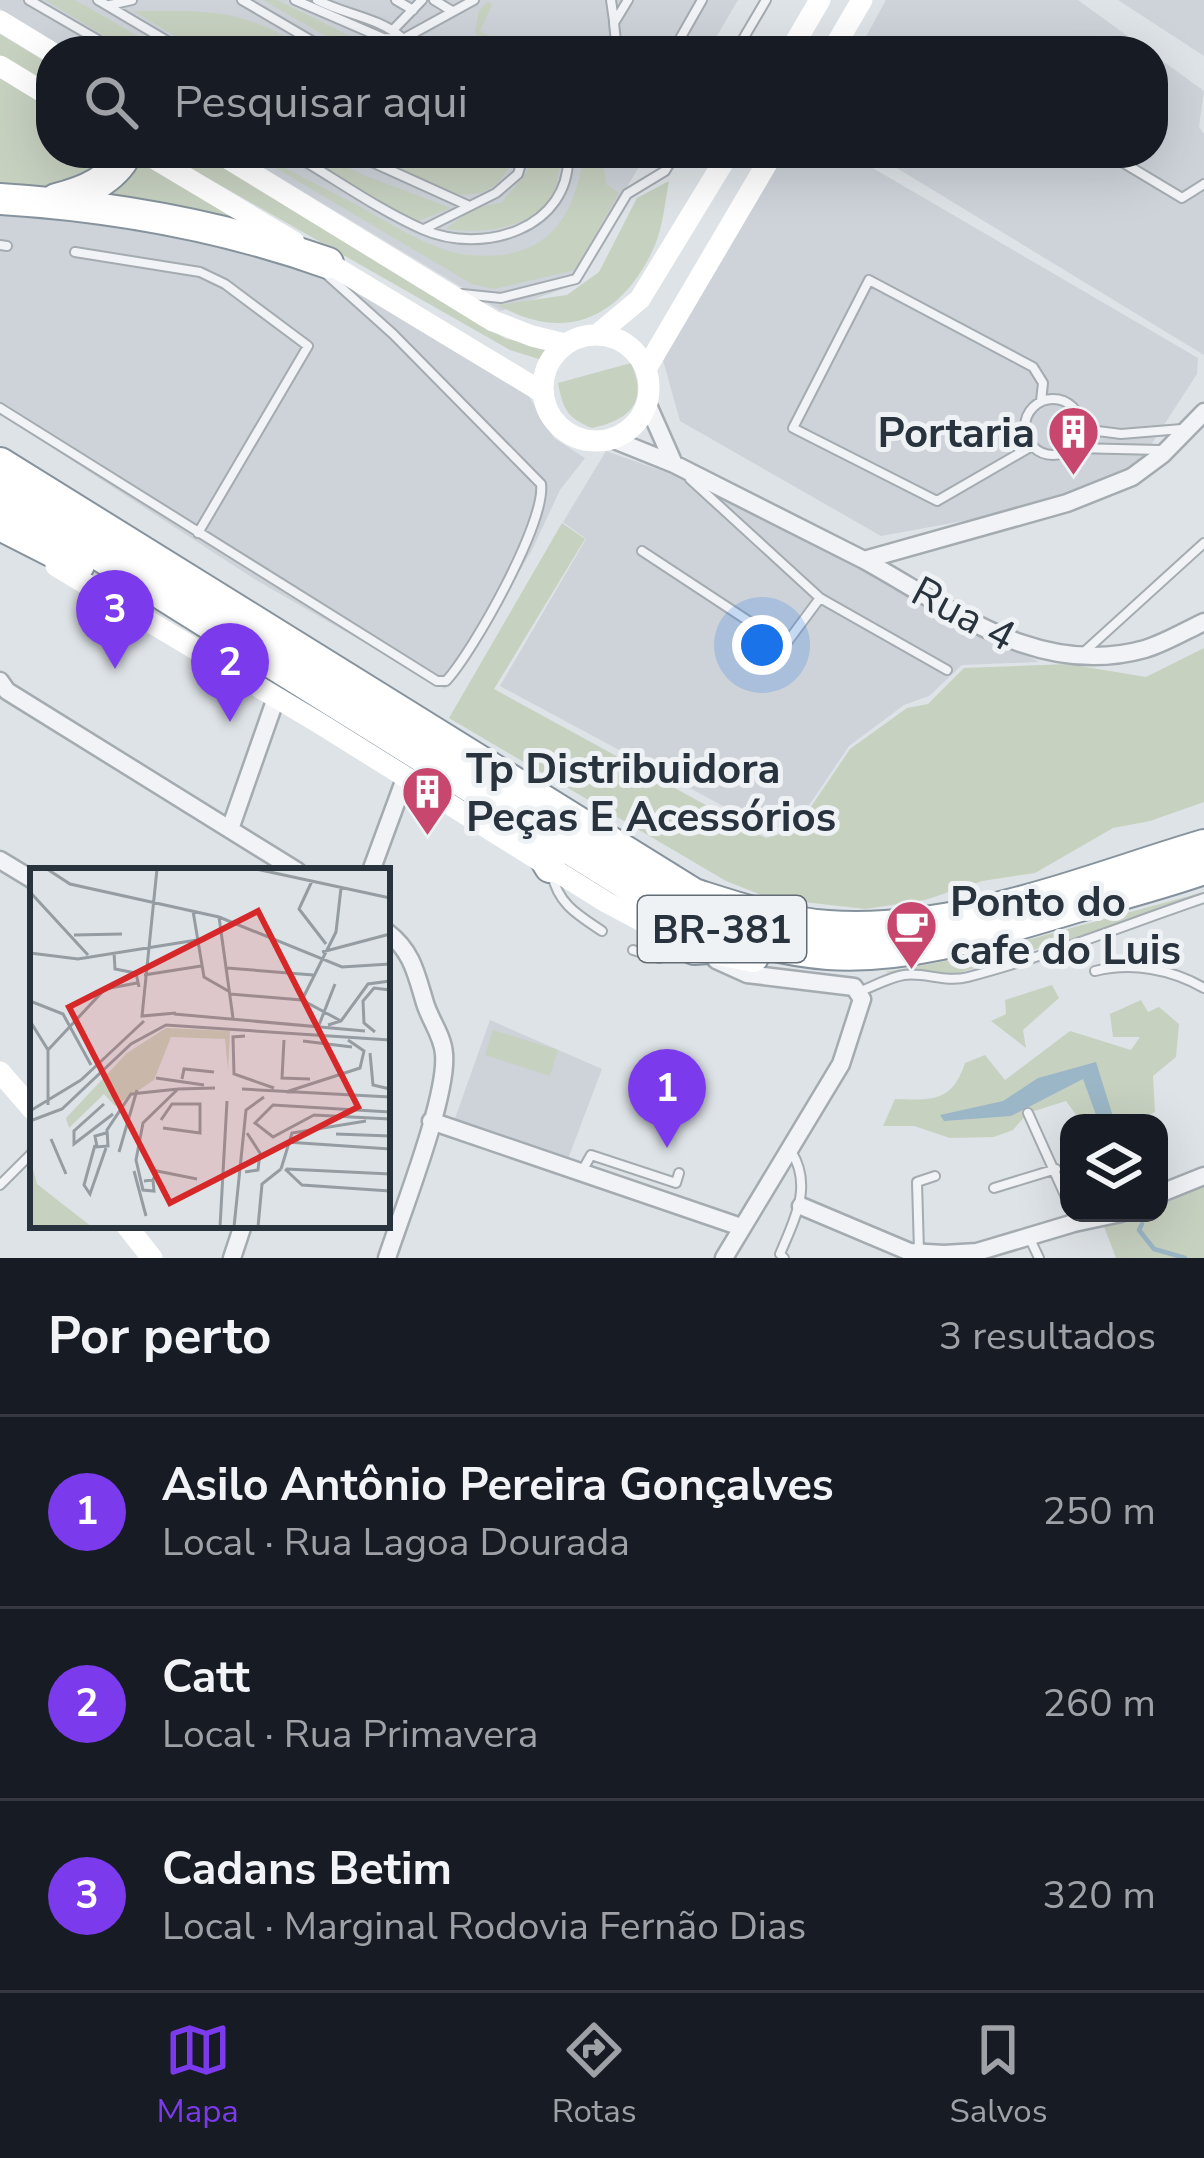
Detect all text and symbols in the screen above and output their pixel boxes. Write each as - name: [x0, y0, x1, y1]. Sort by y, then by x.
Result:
- search box: [36, 36, 1168, 168]
- icon: search: [78, 69, 144, 135]
- text: Pesquisar aqui: [174, 72, 468, 133]
- building icon: Portaria: [1046, 404, 1102, 478]
- place label: Portaria: [878, 405, 1035, 462]
- street label: Rua 4: [901, 563, 1025, 665]
- pin: 3: [76, 570, 154, 669]
- your location: [732, 615, 792, 675]
- pin: 2: [191, 623, 269, 722]
- place label: Tp Distribuidora Peças E Acessórios: [466, 741, 836, 846]
- building icon: Tp Distribuidora Peças E Acessórios: [399, 764, 455, 838]
- inset map: [30, 868, 390, 1228]
- place label: Ponto do cafe do Luis: [950, 874, 1181, 979]
- road number: BR-381: [638, 896, 806, 962]
- cafe icon: Ponto do cafe do Luis: [883, 897, 939, 971]
- pin: 1: [628, 1049, 706, 1148]
- map controls: [1060, 1114, 1168, 1222]
- button: layers: [1060, 1114, 1168, 1222]
- text: Por perto: [48, 1301, 271, 1371]
- text: 3 resultados: [939, 1310, 1156, 1363]
- text: Asilo Antônio Pereira Gonçalves: [162, 1455, 834, 1516]
- text: 1: [75, 1485, 99, 1538]
- text: 250 m: [1042, 1485, 1156, 1538]
- text: Local · Rua Lagoa Dourada: [162, 1516, 630, 1569]
- text: Catt: [162, 1647, 250, 1708]
- text: 2: [75, 1677, 99, 1730]
- text: 260 m: [1042, 1677, 1156, 1730]
- text: Local · Rua Primavera: [162, 1708, 539, 1761]
- text: Cadans Betim: [162, 1839, 452, 1900]
- text: 3: [75, 1869, 99, 1922]
- text: 320 m: [1042, 1869, 1156, 1922]
- text: Local · Marginal Rodovia Fernão Dias: [162, 1900, 806, 1953]
- tab: Mapa: [156, 2017, 239, 2134]
- tab: Rotas: [552, 2017, 637, 2134]
- tab: Salvos: [949, 2017, 1048, 2134]

